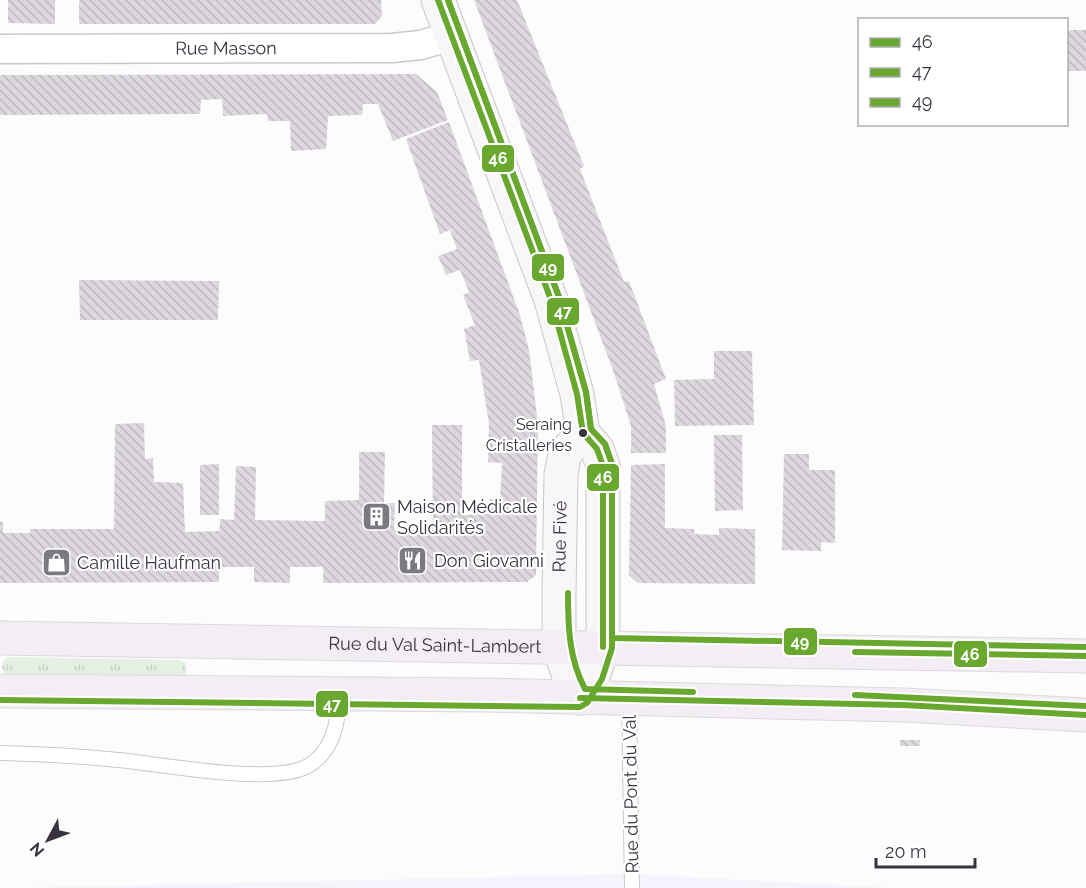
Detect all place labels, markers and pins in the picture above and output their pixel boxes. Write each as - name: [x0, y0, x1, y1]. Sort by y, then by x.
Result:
- place label: Seraing Cristalleries: [486, 415, 572, 455]
- marker: Seraing Cristalleries: [577, 427, 589, 439]
- place label: Maison Médicale Solidarités: [397, 496, 538, 538]
- building icon: Maison Médicale Solidarités: [360, 501, 392, 533]
- restaurant icon: Don Giovanni: [397, 545, 429, 577]
- shop icon: Camille Haufman: [40, 547, 72, 579]
- place label: Don Giovanni: [434, 550, 544, 571]
- place label: Camille Haufman: [77, 552, 221, 573]

